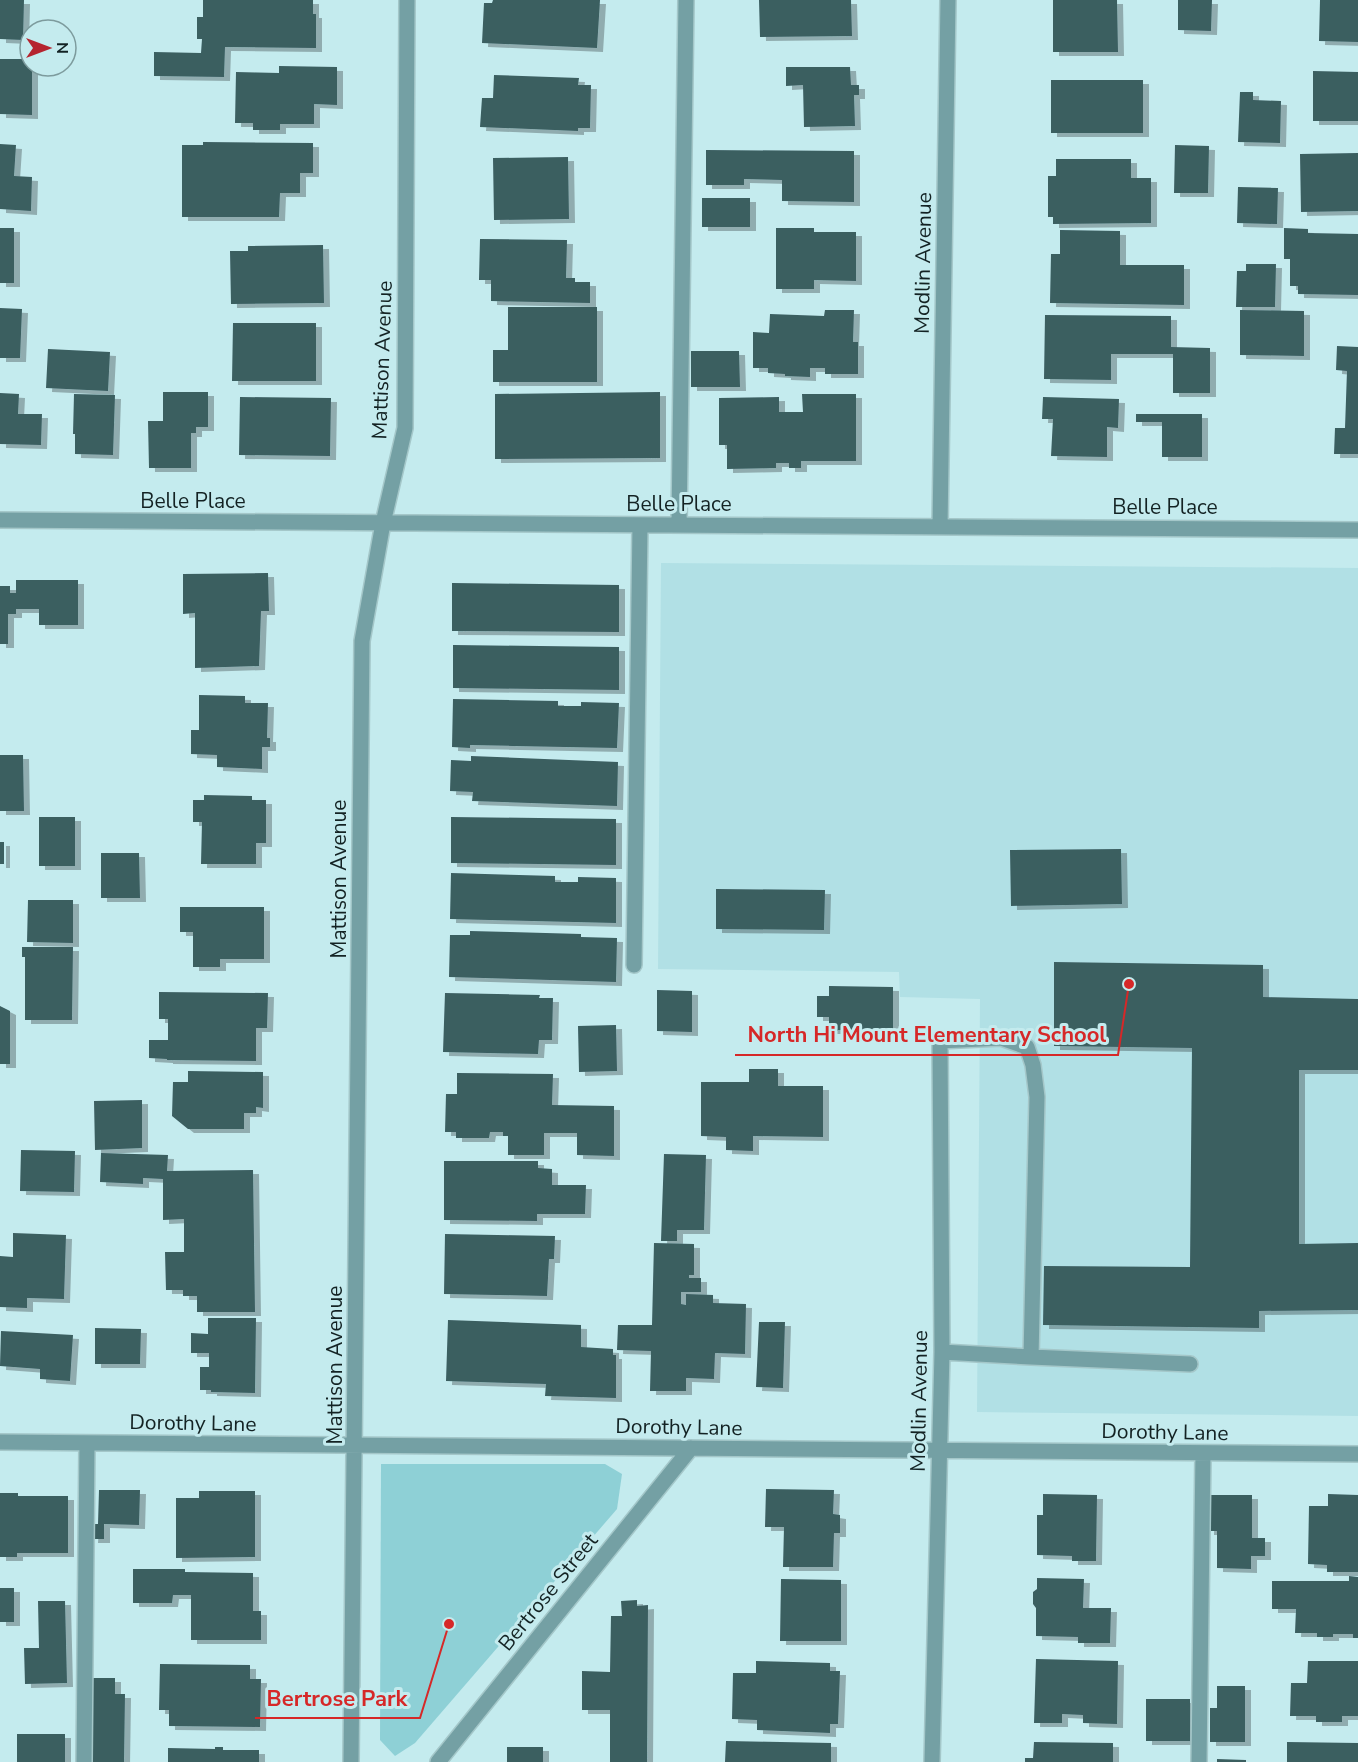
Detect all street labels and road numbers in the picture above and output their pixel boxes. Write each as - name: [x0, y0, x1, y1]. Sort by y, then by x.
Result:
- street label: Modlin Avenue: [908, 192, 938, 334]
- street label: Mattison Avenue: [365, 280, 399, 440]
- street label: Belle Place: [140, 487, 246, 515]
- street label: Belle Place: [626, 490, 732, 518]
- street label: Belle Place: [1112, 493, 1218, 521]
- street label: Mattison Avenue: [325, 800, 353, 958]
- street label: Mattison Avenue: [321, 1286, 349, 1444]
- street label: Modlin Avenue: [904, 1330, 934, 1472]
- street label: Dorothy Lane: [129, 1408, 257, 1438]
- street label: Dorothy Lane: [615, 1412, 743, 1442]
- street label: Dorothy Lane: [1101, 1417, 1229, 1447]
- street label: Bertrose Street: [492, 1527, 605, 1657]

